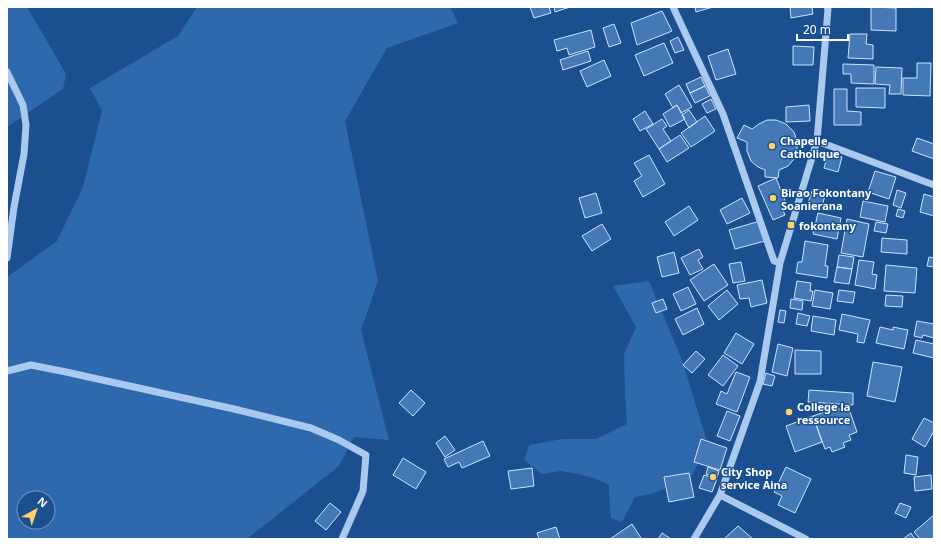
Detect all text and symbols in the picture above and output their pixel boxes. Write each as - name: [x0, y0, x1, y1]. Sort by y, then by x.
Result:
- scale bar: [797, 16, 848, 42]
- text: 20 m: [803, 21, 831, 38]
- place label: Chapelle Catholique: [780, 133, 840, 161]
- marker: Chapelle Catholique: [767, 141, 777, 151]
- place label: Birao Fokontany Soanierana: [781, 185, 872, 213]
- marker: Birao Fokontany Soanierana: [768, 193, 778, 203]
- place label: fokontany: [799, 218, 856, 233]
- marker: fokontany: [786, 220, 796, 230]
- place label: College la ressource: [797, 399, 851, 427]
- marker: College la ressource: [784, 407, 794, 417]
- place label: City Shop service Aina: [721, 464, 787, 492]
- marker: City Shop service Aina: [708, 472, 718, 482]
- north arrow: [16, 490, 56, 530]
- text: N: [34, 493, 51, 511]

